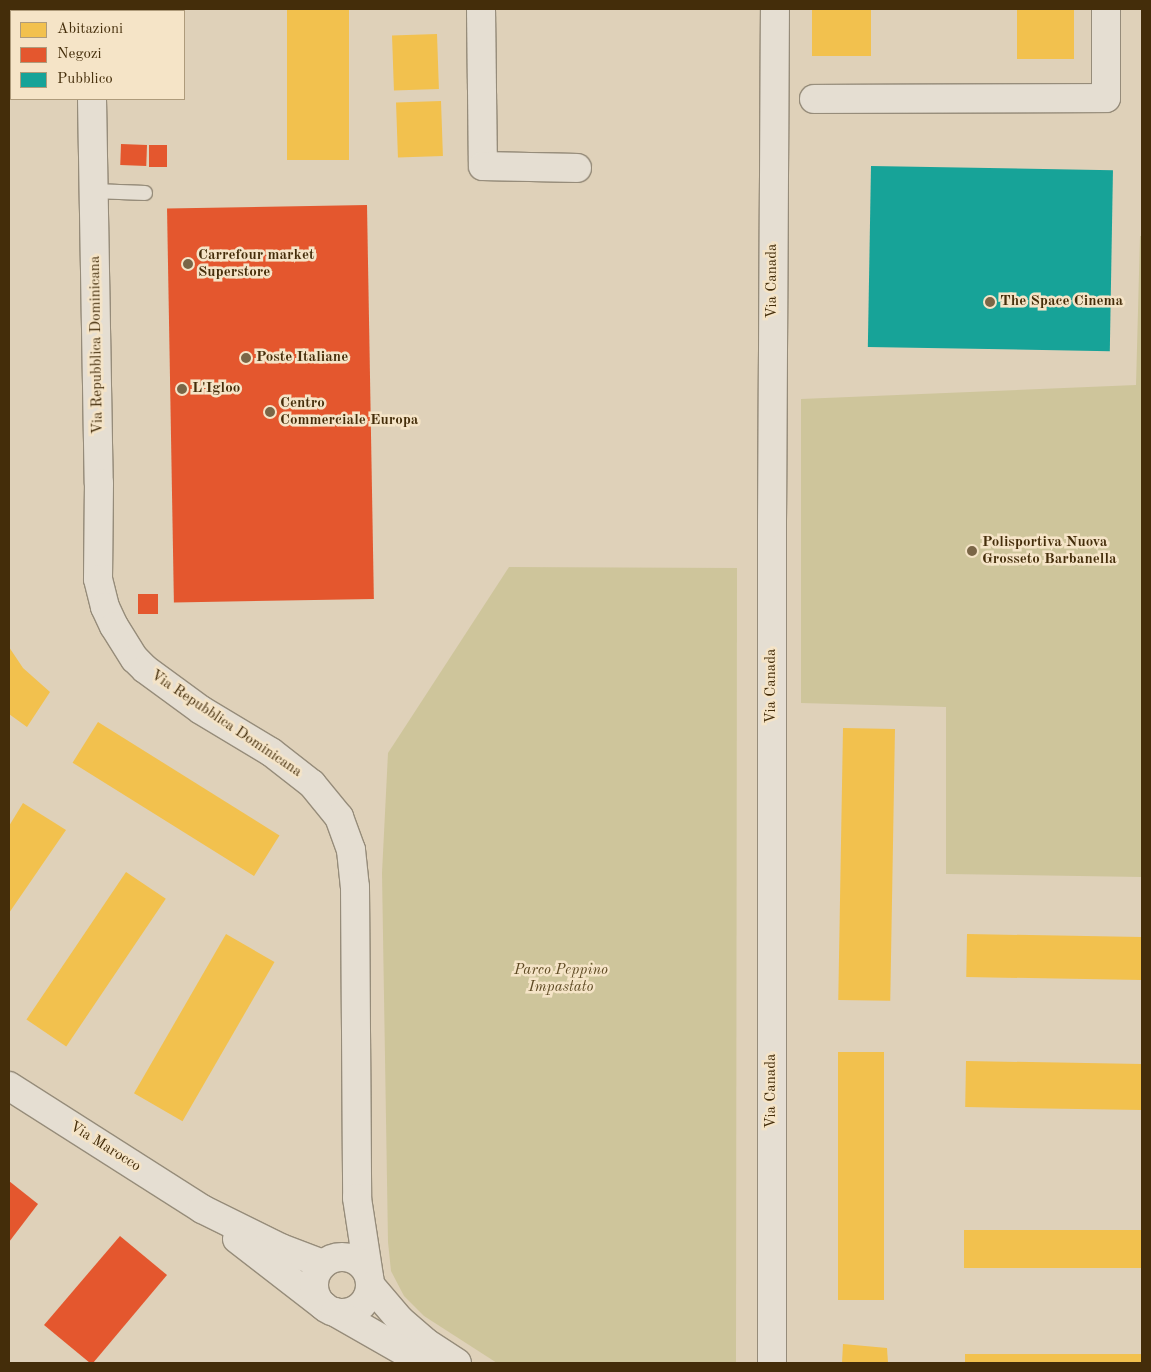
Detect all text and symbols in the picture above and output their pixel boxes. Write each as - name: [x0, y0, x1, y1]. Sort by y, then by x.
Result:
- legend: [10, 10, 185, 100]
- text: Abitazioni: [57, 22, 123, 37]
- text: Negozi: [57, 47, 102, 62]
- text: Pubblico: [57, 72, 113, 87]
- street label: Via Canada: [764, 244, 782, 318]
- place label: Carrefour market Superstore: [198, 246, 314, 281]
- street label: Via Repubblica Dominicana: [86, 256, 108, 434]
- marker: Carrefour market Superstore: [182, 258, 194, 270]
- place label: The Space Cinema: [1000, 293, 1123, 311]
- marker: The Space Cinema: [984, 296, 996, 308]
- place label: Poste Italiane: [256, 349, 348, 367]
- marker: Poste Italiane: [240, 352, 252, 364]
- place label: L'Igloo: [192, 380, 240, 398]
- marker: L'Igloo: [176, 383, 188, 395]
- place label: Centro Commerciale Europa: [280, 394, 418, 429]
- marker: Centro Commerciale Europa: [264, 406, 276, 418]
- place label: Polisportiva Nuova Grosseto Barbanella: [982, 533, 1117, 568]
- marker: Polisportiva Nuova Grosseto Barbanella: [966, 545, 978, 557]
- street label: Via Canada: [763, 649, 781, 723]
- street label: Via Repubblica Dominicana: [147, 667, 305, 781]
- park label: Parco Peppino Impastato: [514, 961, 608, 996]
- street label: Via Canada: [763, 1054, 781, 1128]
- street label: Via Marocco: [66, 1118, 144, 1176]

